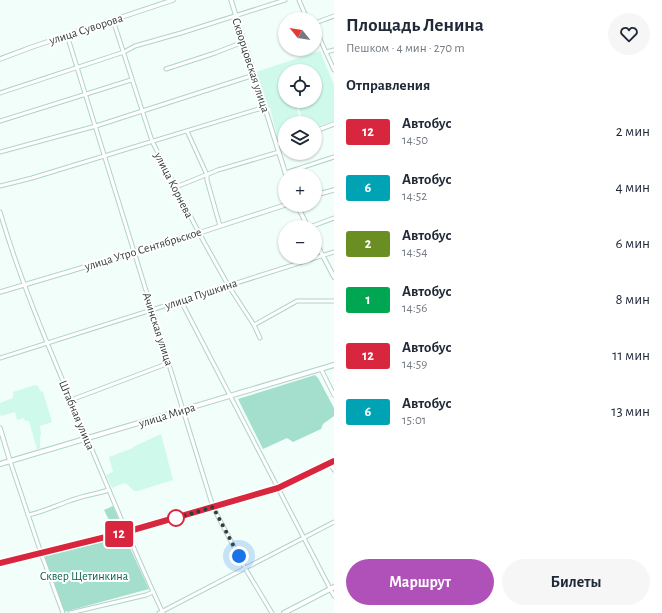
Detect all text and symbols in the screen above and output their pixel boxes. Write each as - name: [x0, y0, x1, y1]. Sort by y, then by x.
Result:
- street label: улица Суворова: [47, 11, 125, 48]
- north arrow: [278, 12, 322, 56]
- map controls: [278, 12, 322, 264]
- button: heart: [608, 13, 650, 55]
- street label: Скворцовская улица: [229, 16, 272, 115]
- text: Площадь Ленина: [346, 16, 484, 35]
- text: Пешком · 4 мин · 270 m: [346, 42, 465, 55]
- button: locate: [278, 64, 322, 108]
- text: Отправления: [346, 78, 430, 93]
- button: layers: [278, 116, 322, 160]
- text: Автобус: [402, 116, 452, 131]
- text: 2 мин: [616, 124, 650, 139]
- text: 12: [362, 125, 374, 139]
- text: 14:50: [402, 134, 428, 147]
- street label: улица Корнева: [151, 149, 196, 221]
- button: +: [278, 168, 322, 212]
- text: Автобус: [402, 172, 452, 187]
- text: 4 мин: [615, 180, 650, 195]
- text: 6: [365, 181, 371, 195]
- text: 14:52: [402, 190, 427, 203]
- button: −: [278, 220, 322, 264]
- street label: улица Утро Сентябрьское: [82, 225, 203, 274]
- text: Автобус: [402, 228, 452, 243]
- text: 6 мин: [616, 236, 650, 251]
- text: 2: [365, 237, 371, 251]
- text: 14:54: [402, 246, 427, 259]
- street label: улица Пушкина: [162, 277, 239, 313]
- text: Автобус: [402, 284, 452, 299]
- street label: Ачинская улица: [140, 291, 176, 368]
- text: 8 мин: [615, 292, 650, 307]
- text: 1: [365, 293, 371, 307]
- text: 14:56: [402, 302, 427, 315]
- text: Автобус: [402, 340, 452, 355]
- text: 11 мин: [612, 348, 650, 363]
- text: 12: [362, 349, 374, 363]
- text: 14:59: [402, 358, 427, 371]
- street label: Штабная улица: [56, 378, 97, 452]
- text: Автобус: [402, 396, 452, 411]
- street label: улица Мира: [136, 401, 197, 430]
- text: 13 мин: [611, 404, 650, 419]
- text: 6: [365, 405, 371, 419]
- text: 15:01: [402, 414, 426, 427]
- unlabelled marker: [167, 509, 185, 527]
- line badge: 12: [101, 521, 137, 547]
- text: 12: [113, 527, 125, 541]
- your location: [229, 546, 249, 566]
- button: Маршрут: [346, 559, 494, 605]
- button: Билеты: [502, 559, 650, 605]
- park label: Сквер Щетинкина: [40, 570, 129, 582]

